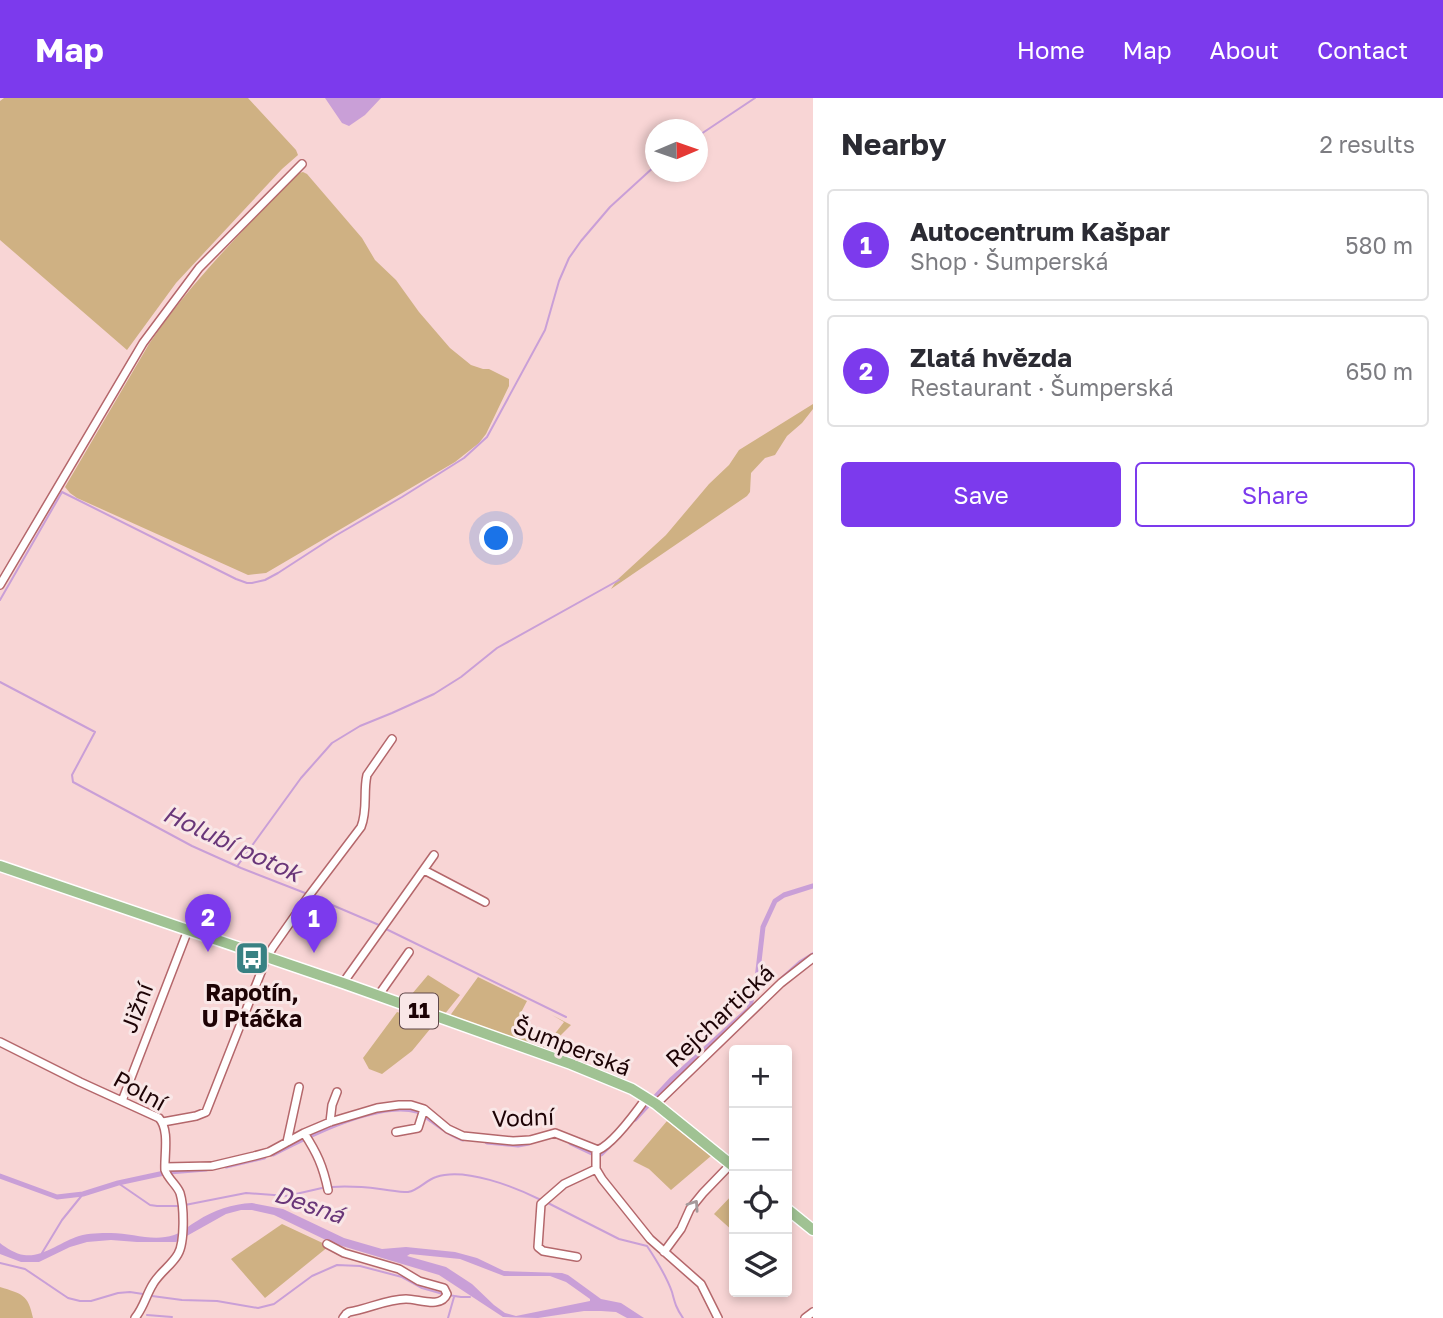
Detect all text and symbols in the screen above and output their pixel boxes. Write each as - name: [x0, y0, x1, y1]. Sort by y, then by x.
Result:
- text: Map: [35, 30, 104, 69]
- text: Home: [1017, 35, 1085, 64]
- text: Map: [1123, 35, 1172, 64]
- text: About: [1210, 35, 1279, 64]
- text: Contact: [1317, 35, 1408, 64]
- north arrow: [645, 119, 708, 182]
- text: Nearby: [841, 126, 946, 162]
- text: 2 results: [1319, 130, 1415, 158]
- text: Autocentrum Kašpar: [910, 216, 1170, 247]
- text: 1: [860, 231, 872, 259]
- text: 580 m: [1345, 231, 1413, 259]
- text: Shop · Šumperská: [910, 247, 1109, 275]
- text: Zlatá hvězda: [910, 342, 1072, 373]
- text: 2: [859, 357, 873, 385]
- text: 650 m: [1345, 357, 1413, 385]
- text: Restaurant · Šumperská: [910, 373, 1174, 401]
- button: Save: [841, 462, 1121, 527]
- button: Share: [1135, 462, 1415, 527]
- your location: [479, 521, 513, 555]
- water label: Holubí potok: [159, 798, 308, 888]
- pin: 2: [185, 894, 231, 952]
- pin: 1: [291, 895, 337, 953]
- bus stop icon: Rapotín, U Ptáčka: [233, 939, 271, 977]
- street label: Rejchartická: [659, 958, 779, 1072]
- street label: Jižní: [114, 977, 159, 1036]
- place label: Rapotín, U Ptáčka: [202, 978, 302, 1032]
- road number: 11: [400, 993, 438, 1028]
- street label: Šumperská: [510, 1011, 635, 1081]
- map controls: [729, 1045, 792, 1297]
- button: +: [729, 1045, 792, 1108]
- street label: Polní: [109, 1064, 173, 1117]
- street label: Vodní: [491, 1102, 556, 1132]
- button: −: [729, 1108, 792, 1171]
- button: locate: [729, 1171, 792, 1234]
- water label: Desná: [271, 1178, 350, 1230]
- one-way arrow: [686, 1200, 698, 1213]
- button: layers: [729, 1234, 792, 1297]

